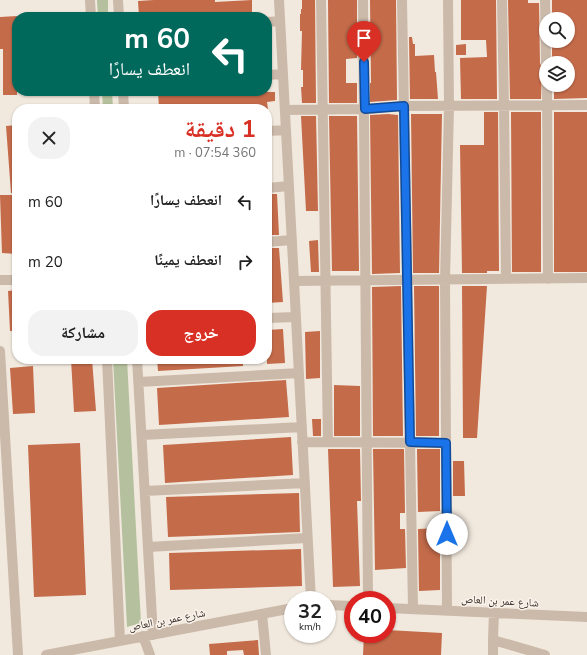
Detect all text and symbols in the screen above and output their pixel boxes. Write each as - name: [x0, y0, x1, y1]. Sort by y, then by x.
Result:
- map controls: [539, 12, 575, 92]
- button: search: [539, 12, 575, 48]
- text: 60 m: [124, 20, 190, 58]
- pin: [347, 21, 381, 62]
- icon: arrive: [353, 27, 375, 49]
- icon: left: [204, 28, 256, 80]
- button: layers: [539, 56, 575, 92]
- text: انعطف يسارًا: [109, 57, 190, 81]
- text: 1 دقيقة: [185, 113, 256, 145]
- button: close: [28, 117, 70, 159]
- text: 360 m · 07:54: [174, 144, 256, 162]
- text: انعطف يسارًا: [150, 190, 222, 210]
- icon: left: [234, 191, 256, 213]
- text: 60 m: [28, 192, 63, 212]
- text: انعطف يمينًا: [154, 250, 222, 270]
- icon: right: [234, 251, 256, 273]
- text: 20 m: [28, 252, 63, 272]
- button: مشاركة: [28, 310, 138, 356]
- button: خروج: [146, 310, 256, 356]
- position arrow: [426, 513, 468, 555]
- speed limit sign: 40: [344, 591, 396, 643]
- street label: شارع عمر بن العاص: [461, 591, 539, 611]
- text: 32: [298, 598, 322, 625]
- street label: شارع عمر بن العاص: [127, 605, 207, 635]
- text: km/h: [299, 620, 321, 634]

